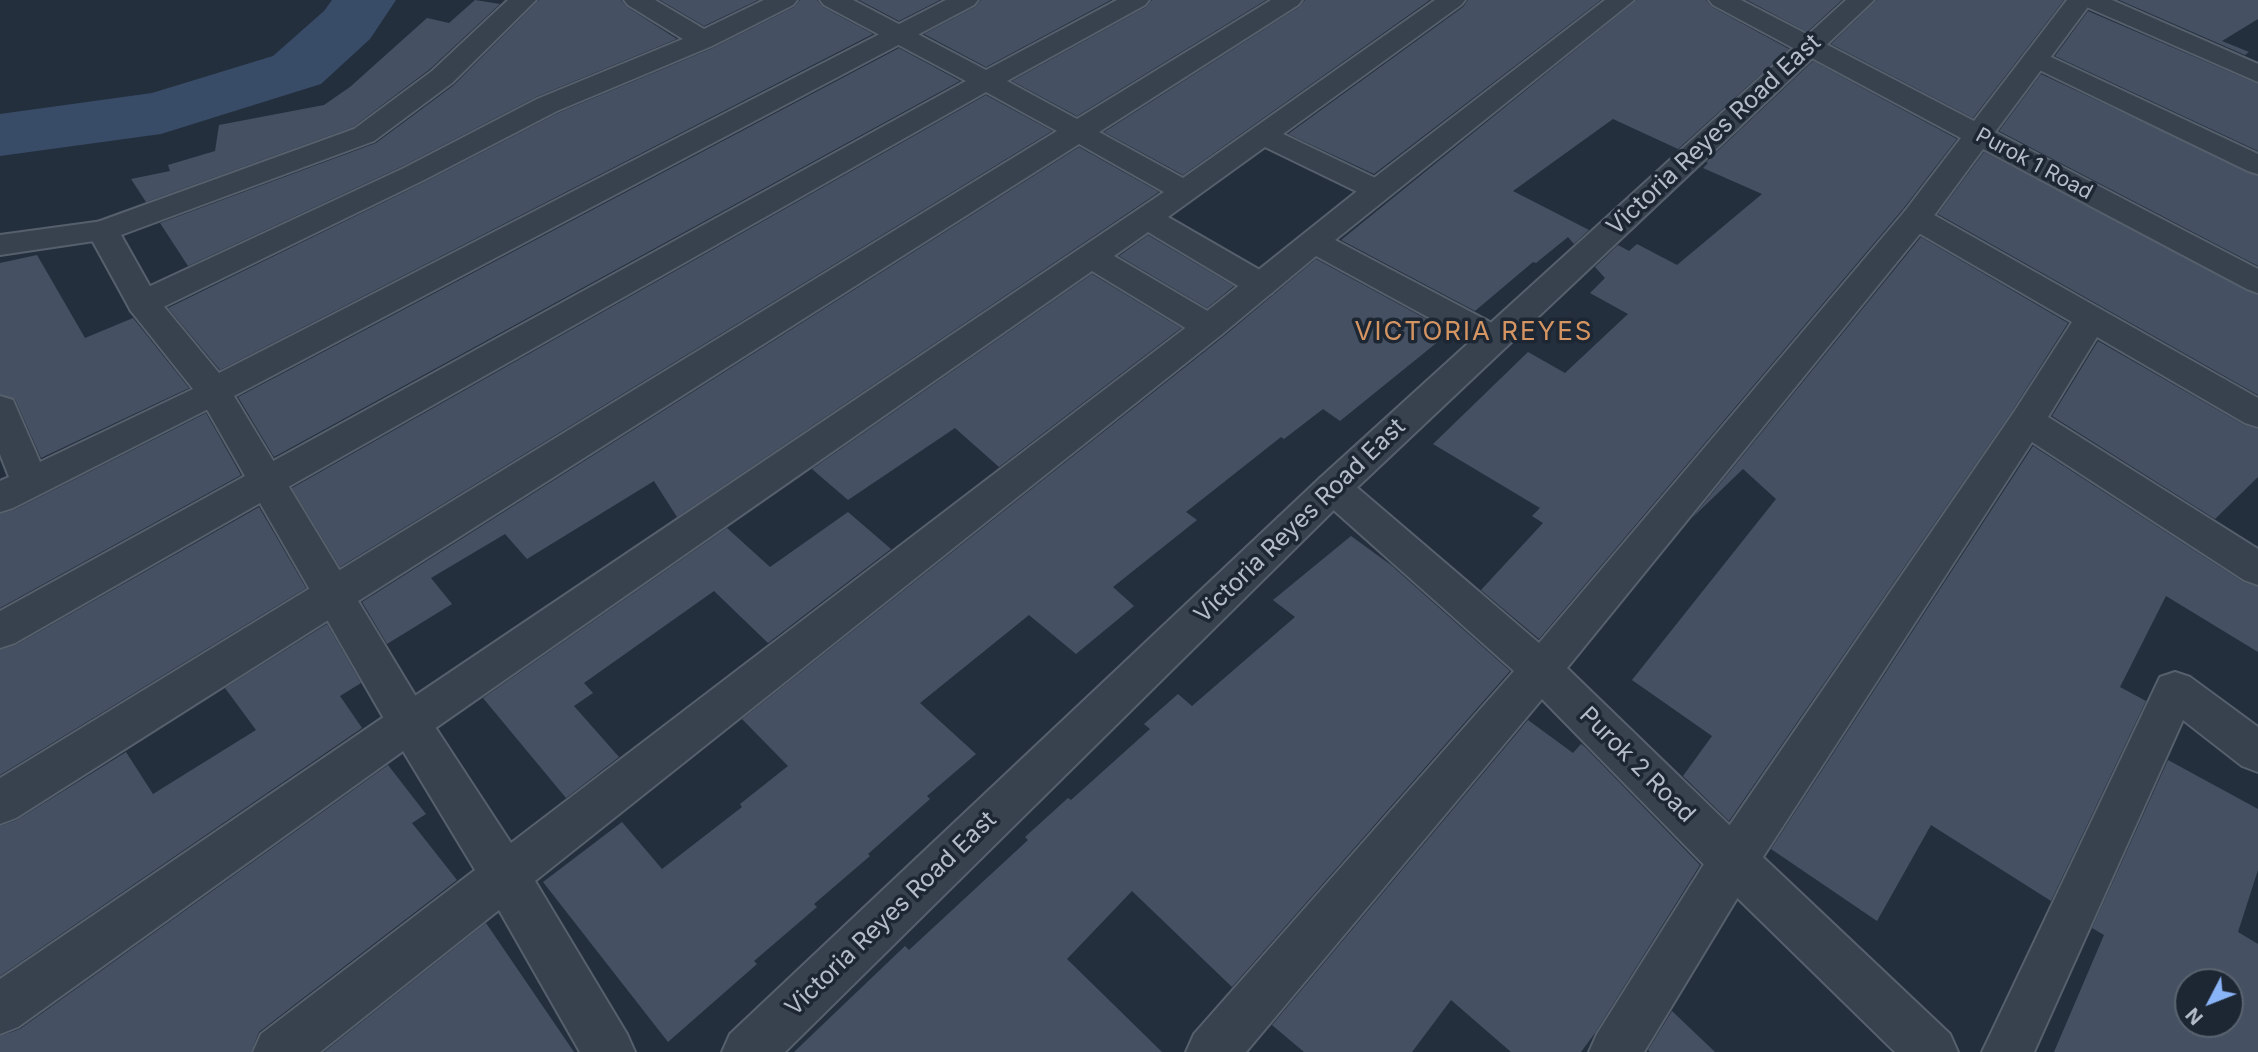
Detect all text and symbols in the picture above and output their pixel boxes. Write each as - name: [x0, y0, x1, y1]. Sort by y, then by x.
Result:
- street label: Victoria Reyes Road East: [1601, 28, 1827, 242]
- street label: Purok 1 Road: [1971, 123, 2097, 205]
- district label: VICTORIA REYES: [1356, 316, 1592, 348]
- street label: Victoria Reyes Road East: [1189, 413, 1411, 629]
- street label: Purok 2 Road: [1573, 701, 1701, 829]
- street label: Victoria Reyes Road East: [780, 806, 1002, 1022]
- north arrow: [2174, 968, 2244, 1038]
- text: N: [2181, 1003, 2208, 1029]

